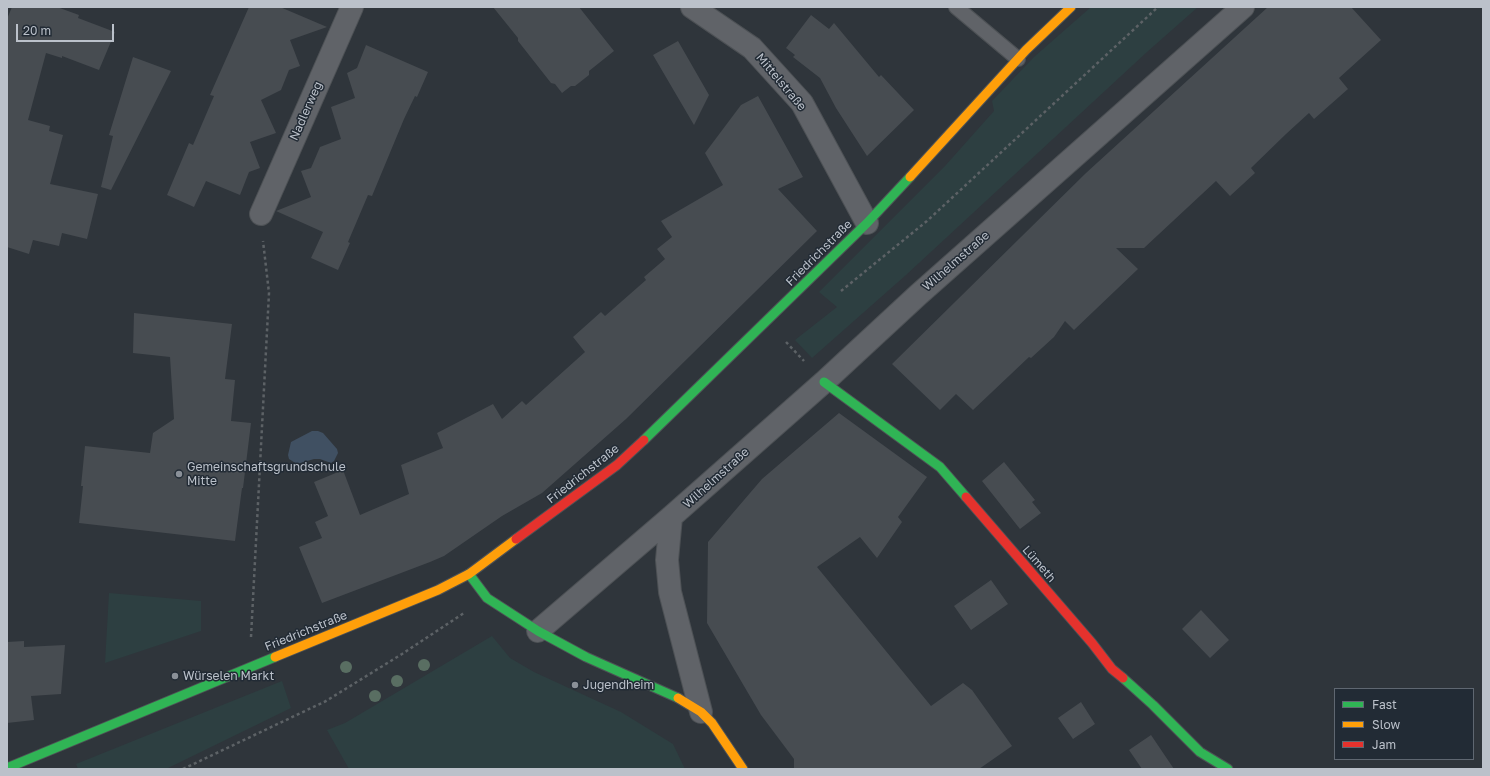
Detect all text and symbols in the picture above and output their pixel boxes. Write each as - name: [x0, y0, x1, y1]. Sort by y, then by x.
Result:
- scale bar: [18, 16, 116, 42]
- text: 20 m: [23, 23, 51, 38]
- street label: Mittelstraße: [753, 50, 809, 114]
- street label: Nadlerweg: [287, 79, 325, 143]
- street label: Friedrichstraße: [783, 217, 855, 289]
- street label: Wilhelmstraße: [920, 228, 992, 294]
- street label: Friedrichstraße: [544, 441, 622, 507]
- street label: Wilhelmstraße: [680, 445, 752, 511]
- place label: Gemeinschaftsgrundschule Mitte: [187, 460, 346, 488]
- marker: Gemeinschaftsgrundschule Mitte: [174, 469, 184, 479]
- street label: Lümeth: [1019, 543, 1059, 585]
- street label: Friedrichstraße: [263, 608, 349, 654]
- place label: Würselen Markt: [183, 669, 274, 683]
- marker: Würselen Markt: [170, 671, 180, 681]
- place label: Jugendheim: [583, 678, 654, 692]
- marker: Jugendheim: [570, 680, 580, 690]
- legend: [1334, 688, 1474, 760]
- text: Fast: [1372, 697, 1397, 712]
- text: Slow: [1372, 717, 1400, 732]
- text: Jam: [1372, 737, 1396, 752]

